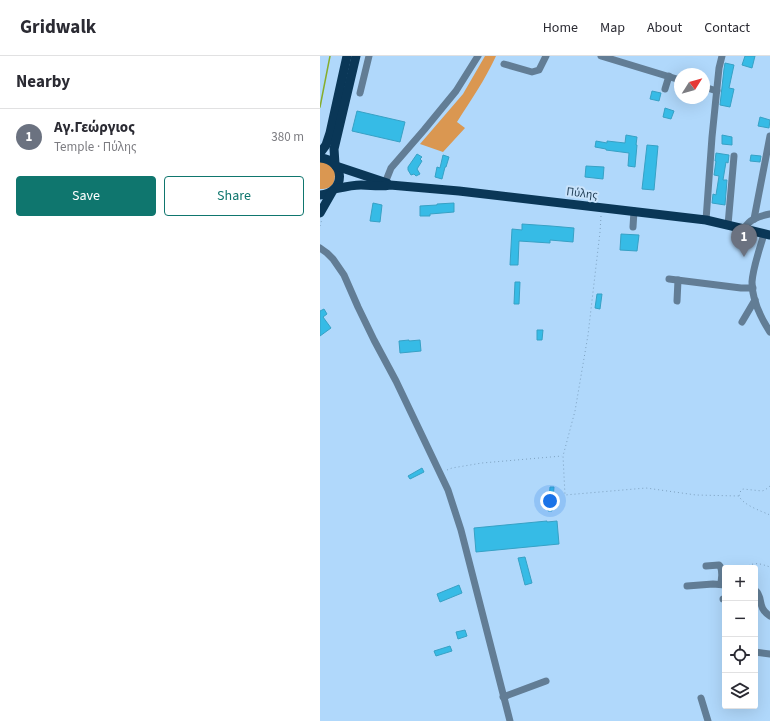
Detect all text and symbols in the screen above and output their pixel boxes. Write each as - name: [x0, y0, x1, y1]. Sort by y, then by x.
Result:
- text: Gridwalk: [20, 14, 96, 41]
- text: Home: [543, 18, 578, 38]
- text: Map: [600, 18, 625, 38]
- text: About: [647, 18, 682, 38]
- text: Contact: [704, 18, 750, 38]
- north arrow: [674, 68, 710, 104]
- text: Nearby: [16, 70, 70, 94]
- text: Αγ.Γεώργιος: [54, 117, 135, 138]
- text: 1: [26, 128, 32, 146]
- text: 380 m: [271, 128, 304, 146]
- text: Temple · Πύλης: [54, 138, 137, 156]
- button: Save: [16, 176, 156, 216]
- button: Share: [164, 176, 304, 216]
- street label: Πύλης: [565, 183, 599, 204]
- pin: 1: [731, 224, 757, 257]
- your location: [540, 491, 560, 511]
- map controls: [722, 565, 758, 709]
- button: +: [722, 565, 758, 601]
- button: −: [722, 601, 758, 637]
- button: locate: [722, 637, 758, 673]
- button: layers: [722, 673, 758, 709]

